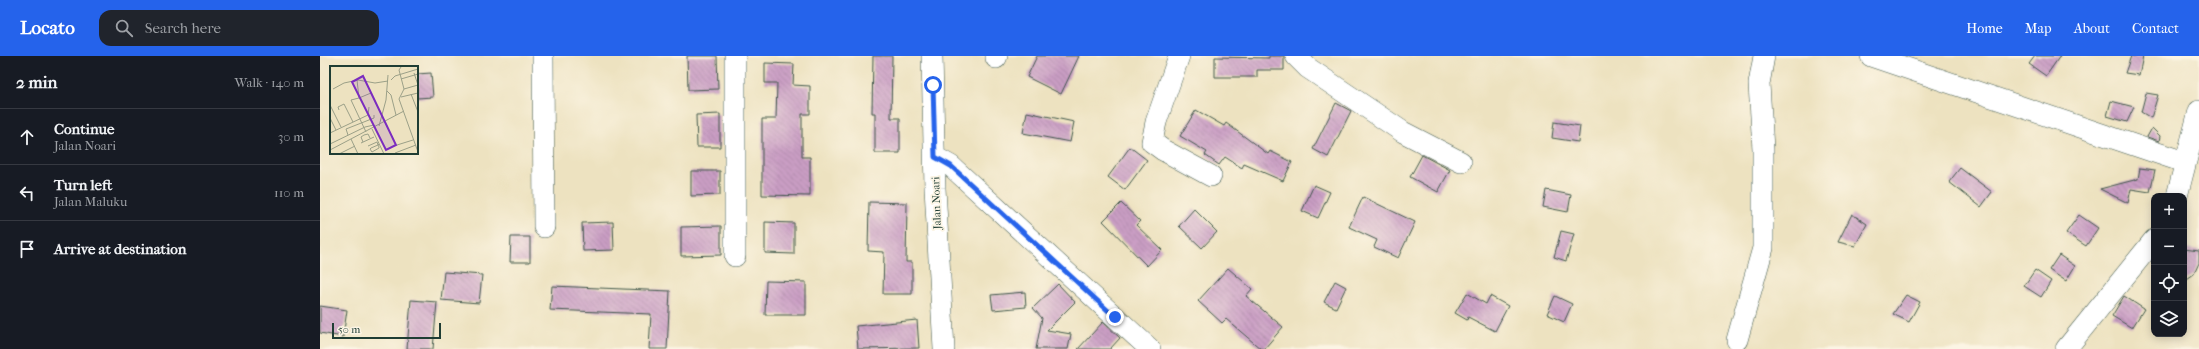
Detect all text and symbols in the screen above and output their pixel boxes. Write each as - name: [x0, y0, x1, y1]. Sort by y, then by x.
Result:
- search box: [99, 10, 379, 46]
- text: Locato: [20, 17, 75, 39]
- icon: search: [113, 17, 135, 39]
- text: Search here: [145, 19, 221, 37]
- text: Home: [1966, 20, 2003, 37]
- text: Map: [2025, 20, 2052, 37]
- text: About: [2074, 20, 2110, 37]
- text: Contact: [2132, 20, 2179, 37]
- inset map: [330, 66, 418, 154]
- text: 2 min: [16, 72, 57, 92]
- text: Walk · 140 m: [235, 75, 304, 90]
- route start: [924, 76, 942, 94]
- text: Continue: [54, 120, 114, 138]
- icon: ahead: [16, 126, 38, 148]
- text: 30 m: [278, 129, 304, 144]
- text: Jalan Noari: [54, 138, 116, 153]
- text: Turn left: [54, 176, 112, 194]
- street label: Jalan Noari: [929, 176, 944, 230]
- icon: left: [16, 182, 38, 204]
- text: 110 m: [274, 185, 304, 200]
- map controls: [2151, 193, 2187, 337]
- button: +: [2151, 193, 2187, 229]
- text: Jalan Maluku: [54, 194, 127, 209]
- button: −: [2151, 229, 2187, 265]
- icon: arrive: [16, 238, 38, 260]
- text: Arrive at destination: [54, 240, 186, 258]
- button: locate: [2151, 265, 2187, 301]
- button: layers: [2151, 301, 2187, 337]
- route end: [1106, 308, 1124, 326]
- scale bar: [332, 321, 441, 340]
- text: 50 m: [338, 323, 360, 336]

